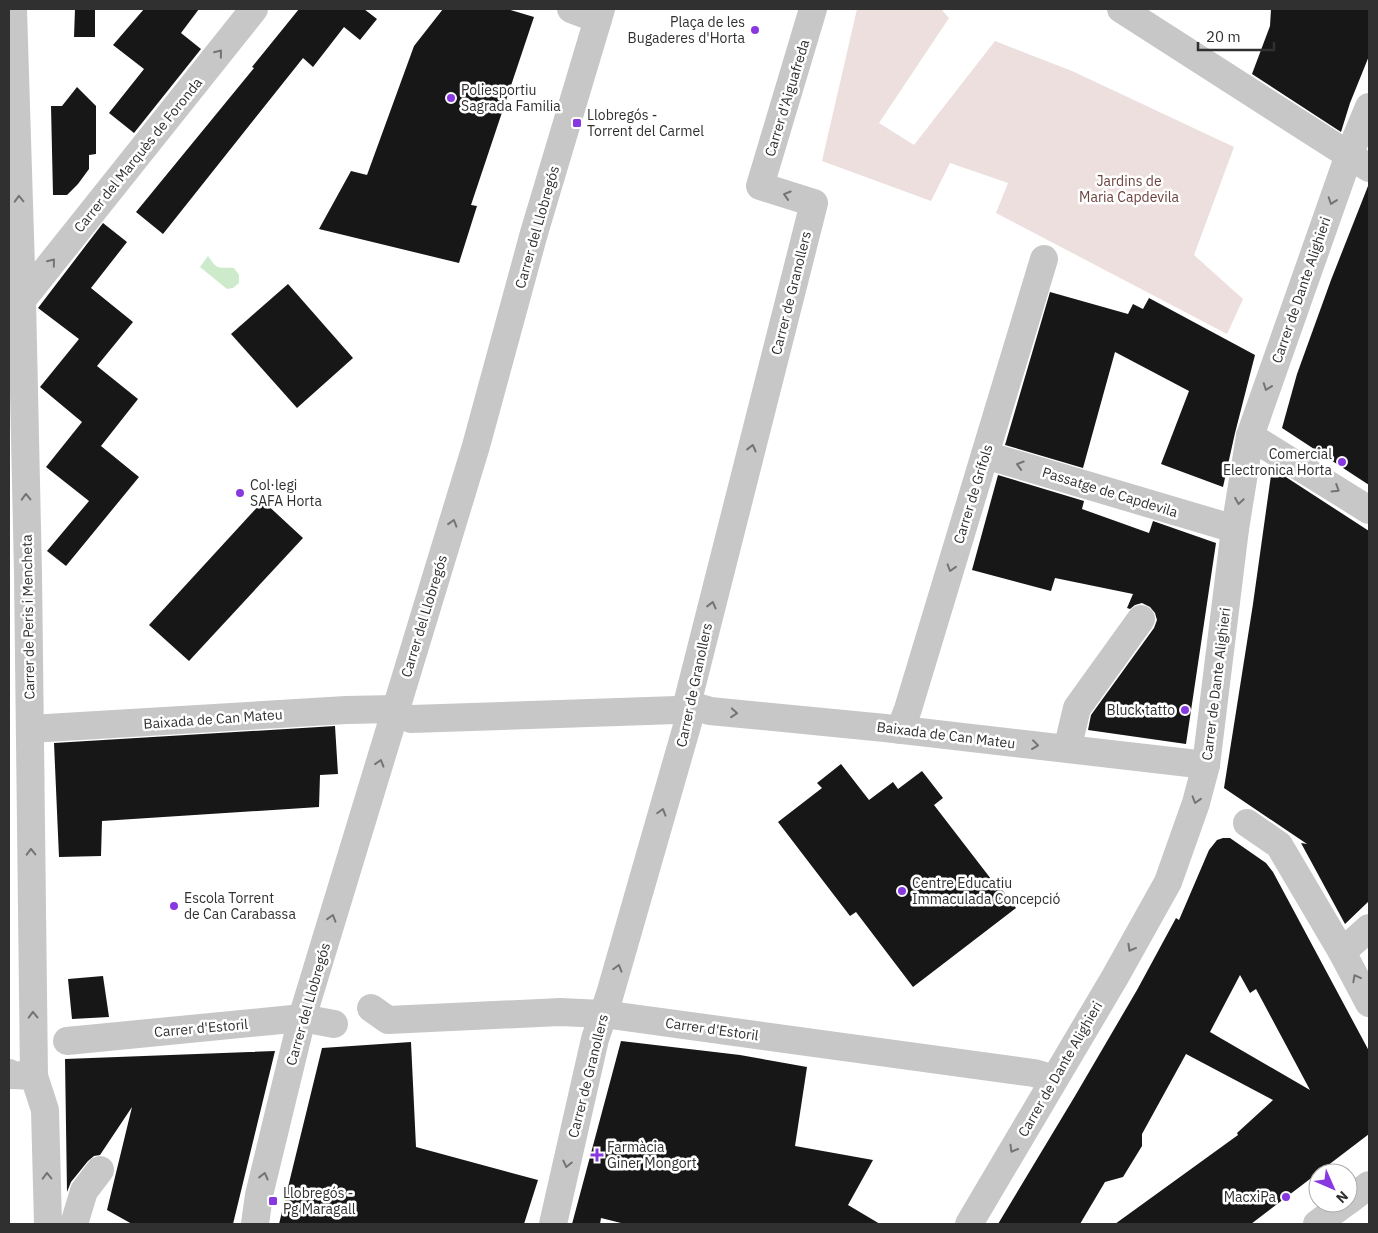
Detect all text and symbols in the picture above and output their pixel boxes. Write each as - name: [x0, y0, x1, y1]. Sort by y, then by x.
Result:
- place label: Plaça de les Bugaderes d'Horta: [628, 13, 746, 47]
- scale bar: [1198, 20, 1274, 52]
- marker: Plaça de les Bugaderes d'Horta: [749, 24, 761, 36]
- text: 20 m: [1206, 27, 1241, 46]
- street label: Carrer d'Aiguafreda: [761, 37, 814, 159]
- one-way arrow: [213, 49, 222, 59]
- street label: Carrer del Marquès de Foronda: [70, 74, 206, 236]
- place label: Poliesportiu Sagrada Familia: [461, 81, 561, 115]
- marker: Poliesportiu Sagrada Familia: [445, 92, 457, 104]
- place label: Llobregós - Torrent del Carmel: [587, 106, 704, 140]
- marker: Llobregós - Torrent del Carmel: [571, 117, 583, 129]
- street label: Carrer del Llobregós: [511, 163, 563, 290]
- park label: Jardins de Maria Capdevila: [1079, 172, 1179, 206]
- one-way arrow: [784, 190, 792, 200]
- one-way arrow: [14, 195, 24, 202]
- one-way arrow: [1328, 196, 1338, 205]
- street label: Carrer de Dante Alighieri: [1267, 214, 1335, 366]
- street label: Carrer de Granollers: [767, 229, 815, 357]
- one-way arrow: [47, 259, 55, 268]
- one-way arrow: [1263, 383, 1273, 391]
- street label: Carrer de Grífols: [949, 442, 997, 546]
- one-way arrow: [746, 443, 757, 452]
- place label: Comercial Electronica Horta: [1223, 445, 1333, 479]
- marker: Comercial Electronica Horta: [1336, 456, 1348, 468]
- one-way arrow: [1017, 461, 1025, 471]
- street label: Passatge de Capdevila: [1040, 463, 1180, 521]
- place label: Col·legi SAFA Horta: [250, 476, 322, 510]
- one-way arrow: [1330, 483, 1339, 493]
- marker: Col·legi SAFA Horta: [234, 487, 246, 499]
- one-way arrow: [21, 493, 31, 501]
- one-way arrow: [1235, 497, 1245, 505]
- one-way arrow: [447, 520, 457, 528]
- street label: Carrer de Peris i Mencheta: [18, 534, 38, 700]
- street label: Carrer del Llobregós: [397, 553, 451, 679]
- one-way arrow: [946, 564, 956, 572]
- one-way arrow: [706, 601, 717, 610]
- street label: Carrer de Dante Alighieri: [1198, 607, 1234, 761]
- street label: Carrer de Granollers: [672, 621, 716, 749]
- place label: Bluck tatto: [1106, 701, 1175, 719]
- marker: Bluck tatto: [1179, 704, 1191, 716]
- street label: Baixada de Can Mateu: [143, 705, 283, 733]
- one-way arrow: [731, 708, 739, 719]
- street label: Baixada de Can Mateu: [876, 718, 1016, 752]
- one-way arrow: [1032, 739, 1040, 750]
- one-way arrow: [374, 759, 384, 767]
- one-way arrow: [1192, 795, 1202, 804]
- one-way arrow: [657, 808, 667, 816]
- one-way arrow: [26, 848, 36, 856]
- place label: Centre Educatiu Immaculada Concepció: [912, 874, 1060, 908]
- marker: Centre Educatiu Immaculada Concepció: [896, 885, 908, 897]
- place label: Escola Torrent de Can Carabassa: [184, 889, 296, 923]
- marker: Escola Torrent de Can Carabassa: [168, 900, 180, 912]
- one-way arrow: [327, 914, 337, 923]
- street label: Carrer del Llobregós: [282, 940, 334, 1067]
- one-way arrow: [1127, 943, 1137, 952]
- one-way arrow: [612, 964, 622, 972]
- one-way arrow: [1352, 974, 1362, 983]
- street label: Carrer de Dante Alighieri: [1014, 998, 1106, 1140]
- one-way arrow: [28, 1011, 38, 1018]
- street label: Carrer de Granollers: [564, 1012, 612, 1140]
- street label: Carrer d'Estoril: [664, 1014, 760, 1044]
- street label: Carrer d'Estoril: [153, 1015, 249, 1041]
- place label: Farmàcia Giner Mongort: [607, 1138, 697, 1172]
- one-way arrow: [1010, 1143, 1020, 1152]
- marker: Farmàcia Giner Mongort: [591, 1149, 603, 1161]
- one-way arrow: [562, 1159, 573, 1168]
- north arrow: [1308, 1163, 1358, 1213]
- one-way arrow: [41, 1171, 52, 1179]
- one-way arrow: [258, 1172, 269, 1181]
- place label: Llobregós - Pg Maragall: [283, 1184, 356, 1218]
- text: N: [1332, 1187, 1352, 1207]
- place label: MacxiPa: [1224, 1188, 1277, 1206]
- marker: MacxiPa: [1280, 1191, 1292, 1203]
- marker: Llobregós - Pg Maragall: [267, 1195, 279, 1207]

